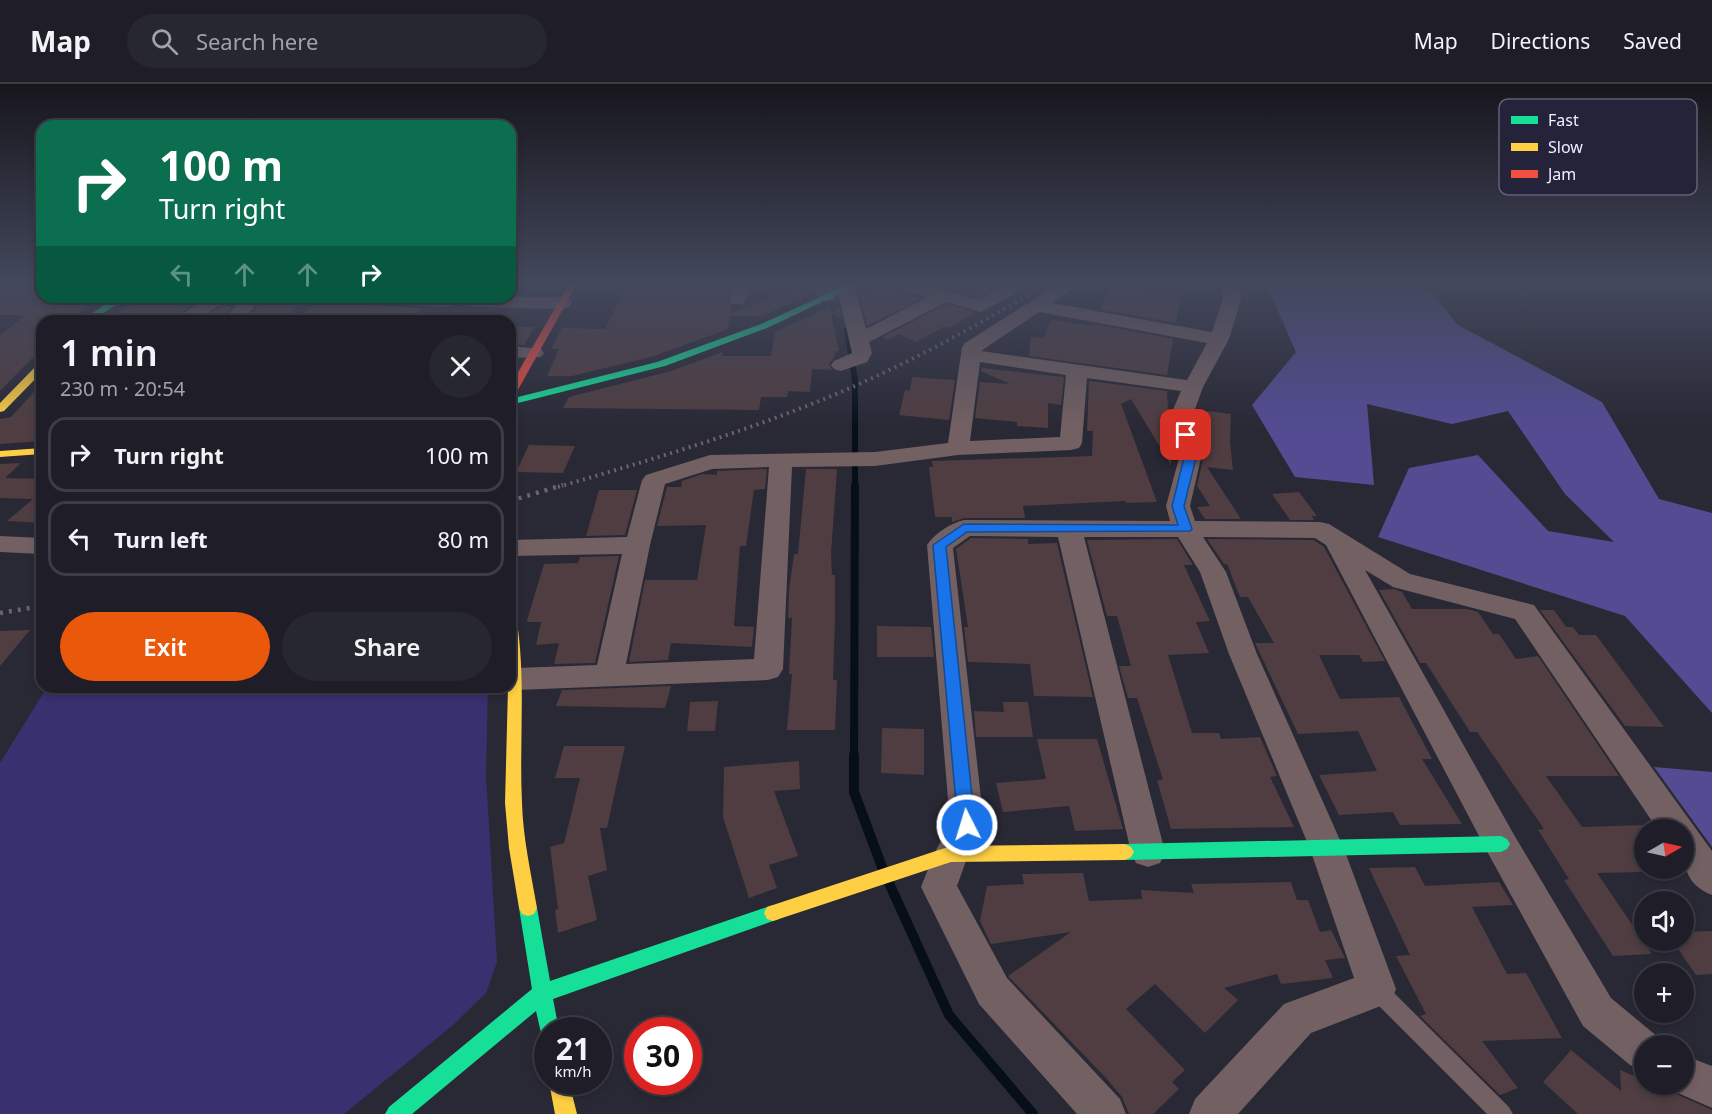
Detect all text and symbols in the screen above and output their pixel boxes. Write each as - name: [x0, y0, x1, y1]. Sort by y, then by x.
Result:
- search box: [127, 14, 547, 68]
- text: Map: [30, 22, 91, 60]
- icon: search: [148, 25, 181, 58]
- text: Search here: [196, 26, 318, 56]
- text: Map: [1414, 27, 1458, 55]
- text: Directions: [1491, 27, 1590, 55]
- text: Saved: [1623, 27, 1682, 55]
- legend: [1499, 99, 1697, 195]
- text: Fast: [1548, 109, 1579, 131]
- text: 100 m: [159, 136, 283, 193]
- text: Slow: [1548, 136, 1583, 158]
- icon: right: [60, 144, 138, 222]
- text: Jam: [1546, 163, 1576, 185]
- text: Turn right: [159, 190, 285, 227]
- icon: left: [165, 258, 198, 291]
- icon: ahead: [228, 258, 261, 291]
- icon: ahead: [291, 258, 324, 291]
- icon: right: [354, 258, 387, 291]
- text: 1 min: [60, 328, 158, 377]
- button: close: [429, 335, 492, 398]
- text: 230 m · 20:54: [60, 375, 185, 402]
- pin: [1160, 409, 1211, 460]
- icon: arrive: [1169, 418, 1202, 451]
- icon: right: [63, 438, 96, 471]
- text: Turn right: [114, 440, 224, 470]
- text: 100 m: [425, 440, 489, 470]
- icon: left: [63, 522, 96, 555]
- text: Turn left: [114, 524, 208, 554]
- text: 80 m: [438, 524, 489, 554]
- button: Exit: [60, 612, 270, 681]
- button: Share: [282, 612, 492, 681]
- position arrow: [935, 793, 999, 857]
- north arrow: [1634, 819, 1694, 879]
- map controls: [1634, 819, 1694, 1095]
- button: sound: [1634, 891, 1694, 951]
- button: +: [1634, 963, 1694, 1023]
- speed limit sign: 30: [624, 1017, 702, 1095]
- text: 21: [556, 1028, 590, 1069]
- button: −: [1634, 1035, 1694, 1095]
- text: km/h: [555, 1061, 591, 1081]

